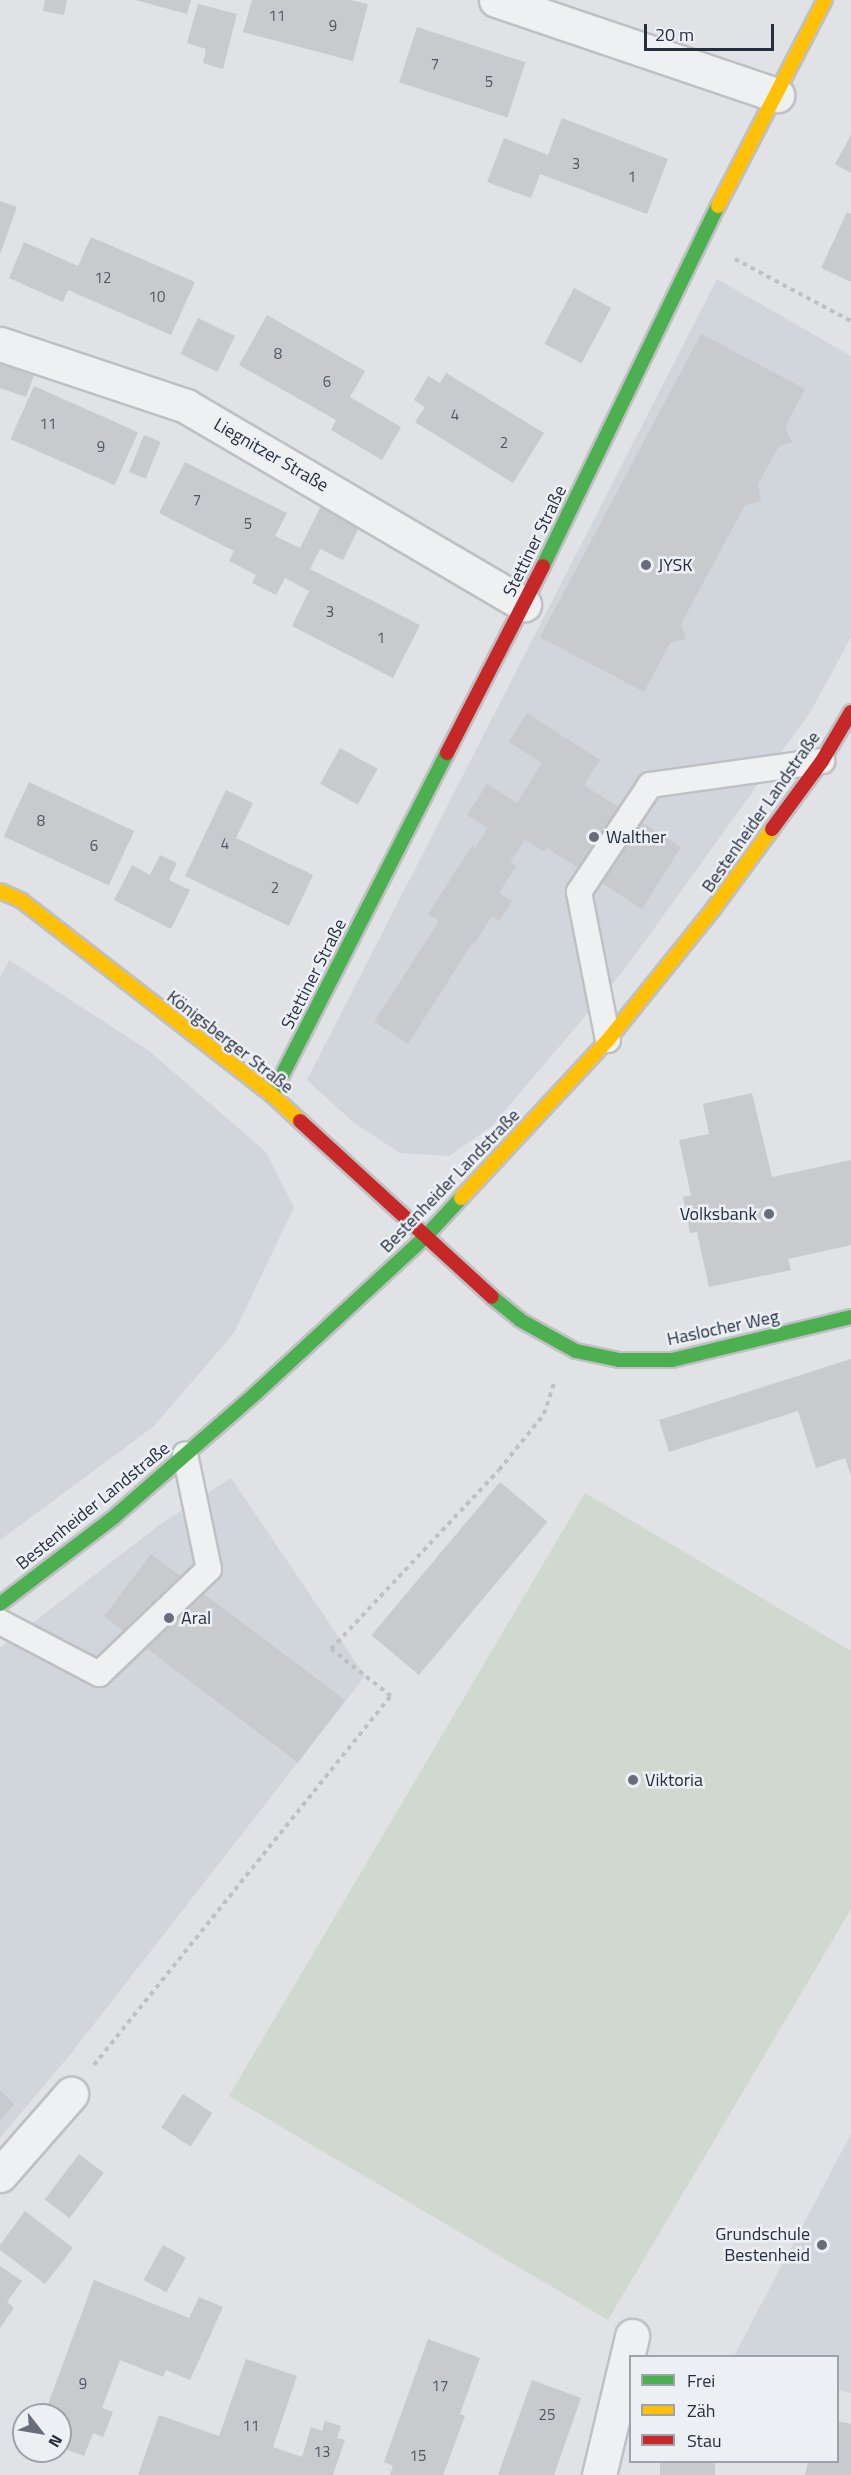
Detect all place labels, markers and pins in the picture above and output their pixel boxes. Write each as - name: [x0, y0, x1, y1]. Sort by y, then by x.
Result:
- place label: JYSK: [658, 554, 693, 576]
- marker: JYSK: [639, 558, 653, 572]
- place label: Walther: [606, 826, 666, 848]
- marker: Walther: [587, 830, 601, 844]
- place label: Volksbank: [680, 1203, 757, 1225]
- marker: Volksbank: [762, 1207, 776, 1221]
- place label: Aral: [181, 1607, 211, 1629]
- marker: Aral: [162, 1611, 176, 1625]
- place label: Viktoria: [645, 1769, 703, 1791]
- marker: Viktoria: [626, 1773, 640, 1787]
- place label: Grundschule Bestenheid: [715, 2224, 810, 2266]
- marker: Grundschule Bestenheid: [815, 2238, 829, 2252]

